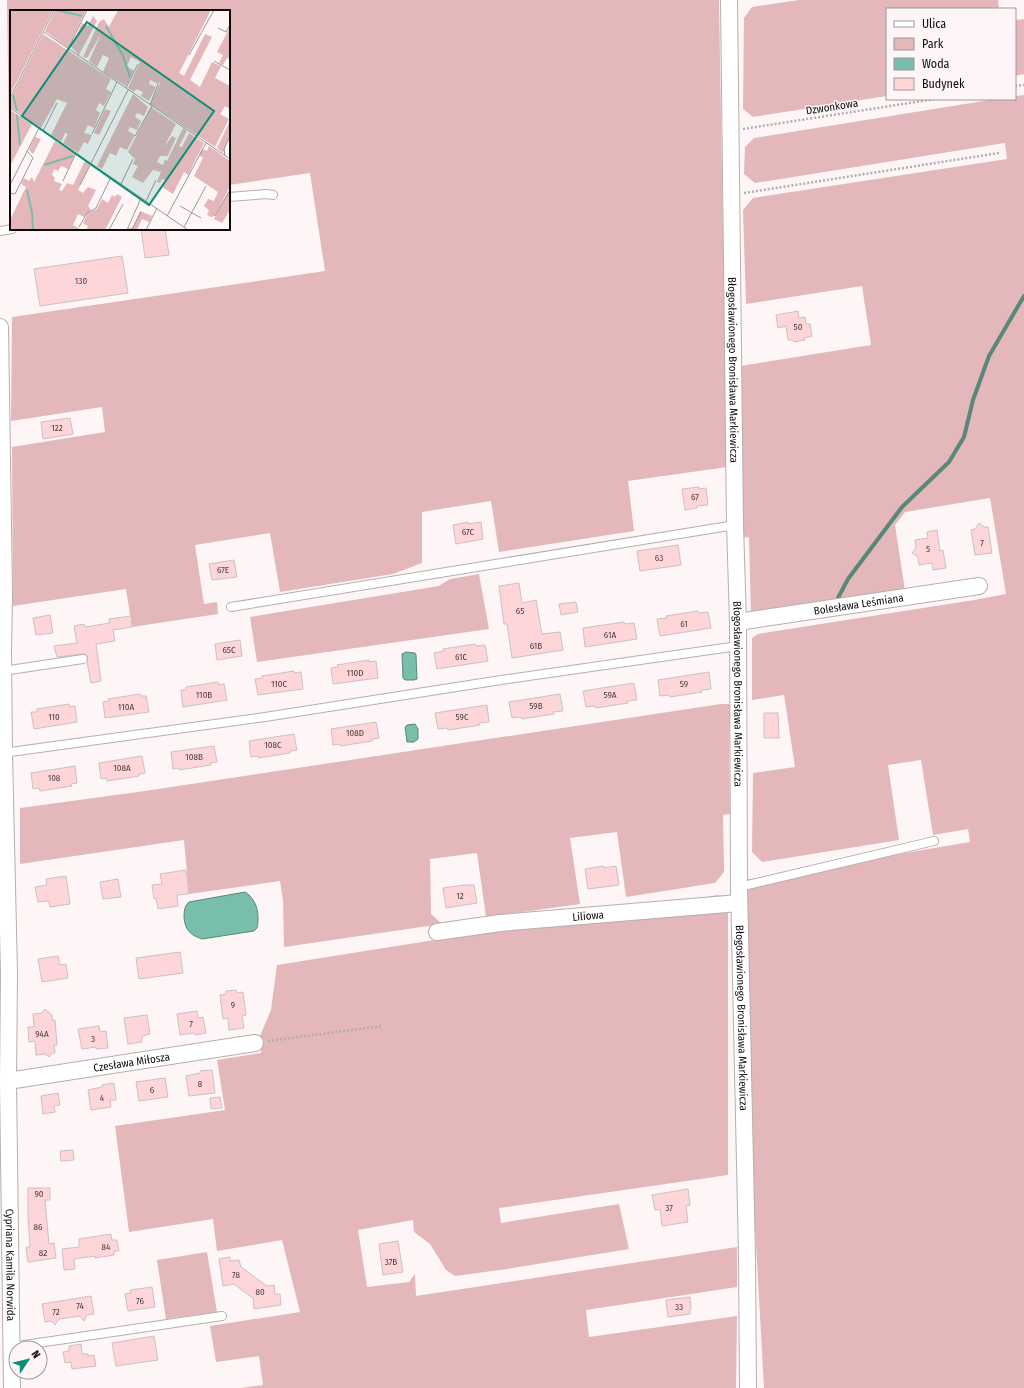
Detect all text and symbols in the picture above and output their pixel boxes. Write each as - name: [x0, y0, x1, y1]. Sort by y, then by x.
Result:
- legend: [886, 8, 1016, 100]
- inset map: [10, 10, 230, 230]
- text: Ulica: [922, 17, 946, 31]
- text: Park: [922, 37, 944, 51]
- text: Woda: [922, 57, 950, 71]
- text: Budynek: [922, 77, 965, 91]
- street label: Dzwonkowa: [805, 96, 859, 118]
- house number: 130: [75, 276, 87, 286]
- street label: Błogosławionego Bronisława Markiewicza: [726, 277, 741, 463]
- house number: 50: [794, 322, 803, 332]
- house number: 122: [51, 423, 63, 433]
- house number: 67: [691, 492, 699, 502]
- house number: 67C: [462, 527, 475, 537]
- house number: 7: [980, 538, 984, 548]
- house number: 5: [926, 544, 930, 554]
- house number: 63: [655, 553, 663, 563]
- house number: 67E: [217, 565, 229, 575]
- street label: Bolesława Leśmiana: [813, 591, 905, 617]
- street label: Błogosławionego Bronisława Markiewicza: [731, 601, 745, 787]
- house number: 65: [516, 606, 524, 616]
- house number: 61: [680, 619, 688, 629]
- house number: 61A: [604, 630, 616, 640]
- house number: 61B: [530, 641, 542, 651]
- house number: 65C: [222, 645, 236, 655]
- house number: 61C: [455, 652, 467, 662]
- house number: 110D: [347, 668, 363, 678]
- house number: 110C: [271, 679, 288, 689]
- house number: 59: [680, 679, 688, 689]
- house number: 110B: [196, 690, 212, 700]
- house number: 59A: [603, 690, 617, 700]
- house number: 59B: [529, 701, 543, 711]
- house number: 110A: [118, 702, 134, 712]
- house number: 110: [48, 712, 60, 722]
- house number: 59C: [456, 712, 469, 722]
- house number: 108D: [346, 728, 364, 738]
- house number: 108C: [264, 740, 282, 750]
- house number: 108B: [185, 752, 203, 762]
- house number: 108A: [113, 763, 131, 773]
- house number: 108: [48, 773, 61, 783]
- house number: 12: [456, 891, 464, 901]
- street label: Liliowa: [572, 908, 604, 923]
- street label: Błogosławionego Bronisława Markiewicza: [733, 925, 750, 1111]
- house number: 9: [231, 1000, 235, 1010]
- house number: 7: [189, 1019, 193, 1029]
- house number: 94A: [35, 1029, 49, 1039]
- house number: 3: [91, 1034, 95, 1044]
- street label: Czesława Miłosza: [92, 1050, 171, 1074]
- house number: 8: [198, 1079, 203, 1089]
- house number: 6: [150, 1085, 155, 1095]
- house number: 4: [100, 1093, 105, 1103]
- house number: 90: [34, 1189, 44, 1199]
- house number: 37: [665, 1203, 673, 1213]
- street label: Cypriana Kamila Norwida: [3, 1209, 18, 1321]
- house number: 86: [34, 1222, 43, 1232]
- house number: 84: [102, 1242, 111, 1252]
- house number: 82: [39, 1248, 47, 1258]
- house number: 37B: [385, 1257, 397, 1267]
- house number: 78: [232, 1270, 240, 1280]
- house number: 80: [255, 1287, 265, 1297]
- house number: 76: [136, 1296, 144, 1306]
- house number: 74: [76, 1301, 84, 1311]
- house number: 33: [675, 1302, 683, 1312]
- house number: 72: [52, 1307, 60, 1317]
- north arrow: [8, 1340, 48, 1380]
- text: N: [29, 1348, 43, 1361]

